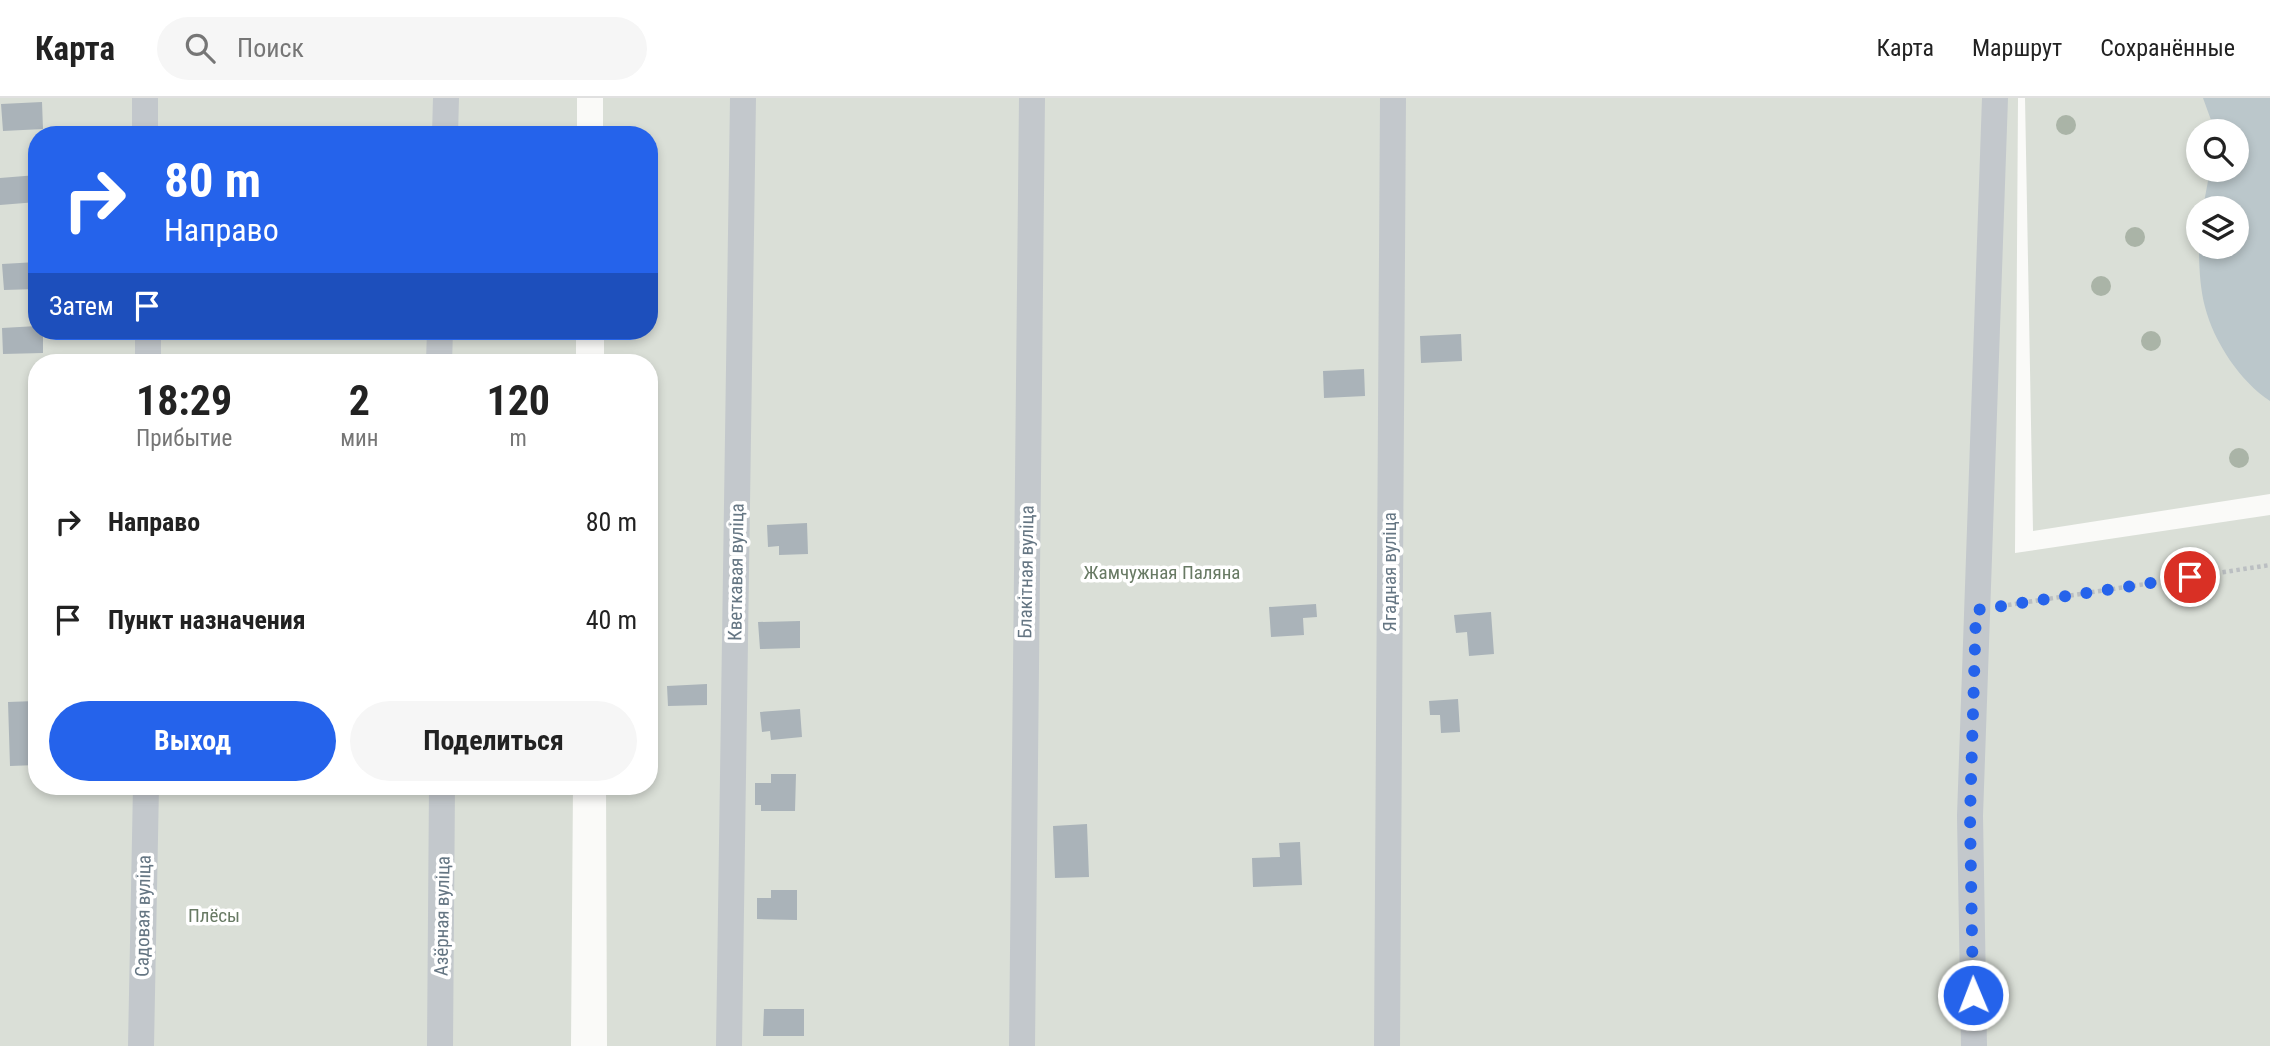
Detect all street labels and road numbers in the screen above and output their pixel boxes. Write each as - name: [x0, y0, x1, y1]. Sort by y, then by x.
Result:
- street label: Кветкавая вуліца: [723, 503, 749, 641]
- street label: Блакітная вуліца: [1013, 505, 1039, 639]
- street label: Ягадная вуліца: [1378, 512, 1401, 632]
- street label: Садовая вуліца: [130, 855, 156, 977]
- street label: Азёрная вуліца: [429, 856, 455, 976]

